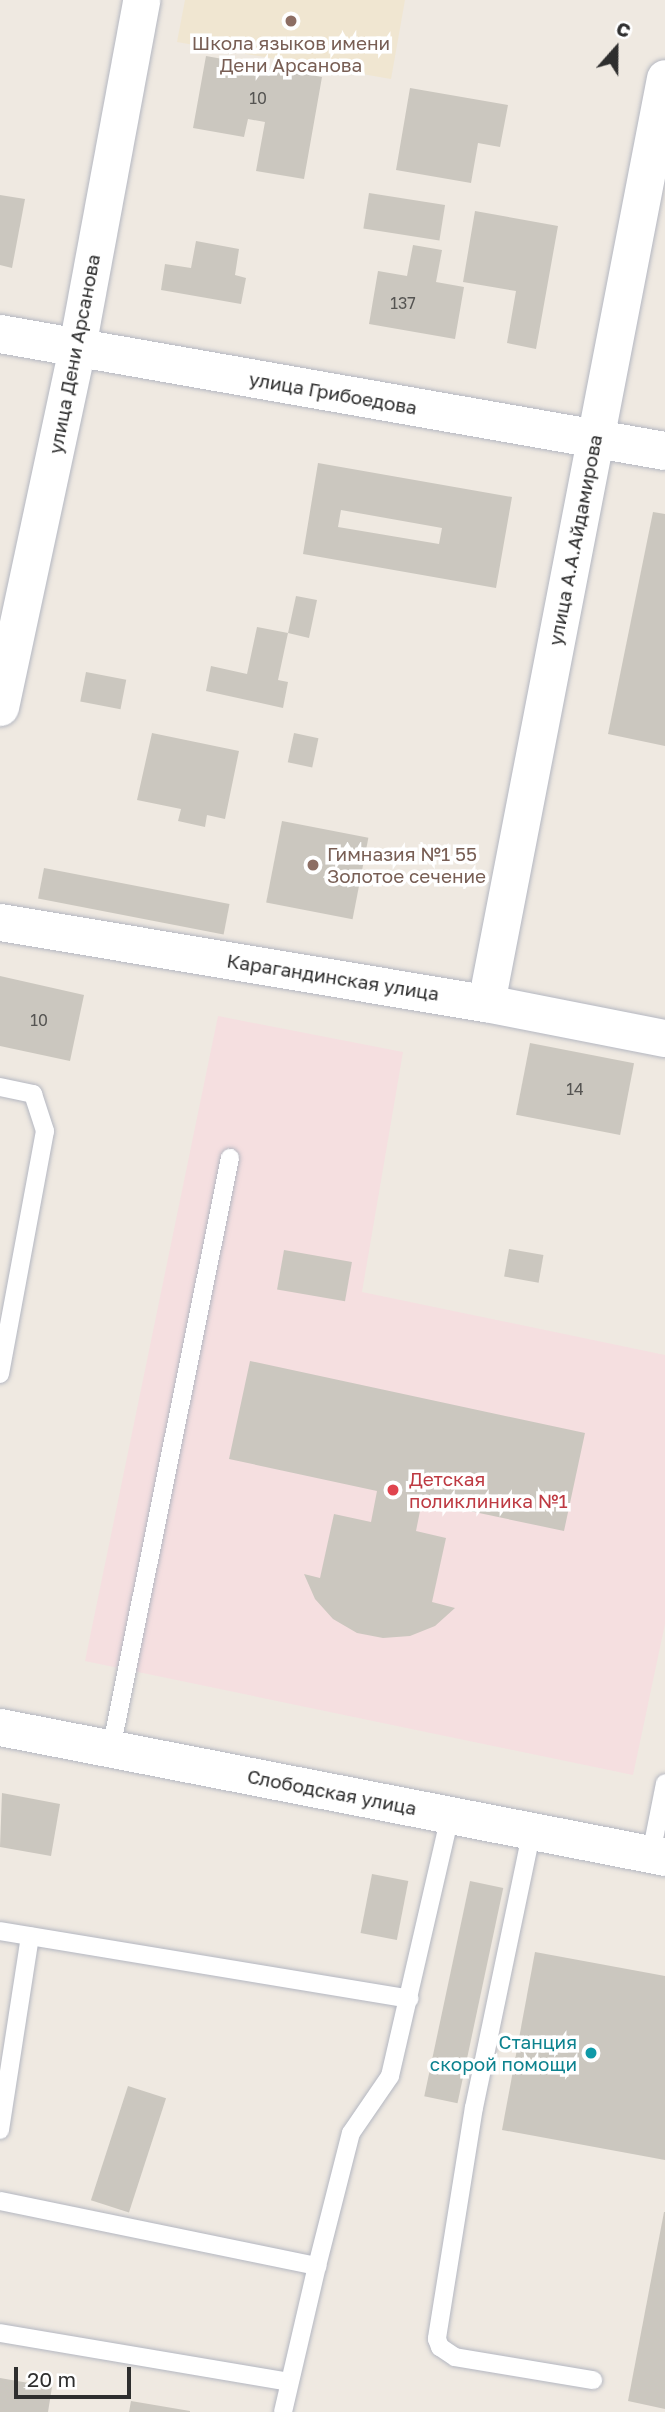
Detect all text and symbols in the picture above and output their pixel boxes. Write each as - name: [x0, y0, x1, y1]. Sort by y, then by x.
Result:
- marker: Школа языков имени Дени Арсанова: [283, 13, 299, 29]
- north arrow: [581, 14, 651, 84]
- text: С: [613, 16, 634, 42]
- place label: Школа языков имени Дени Арсанова: [192, 32, 390, 76]
- house number: 10: [249, 88, 267, 108]
- street label: улица Дени Арсанова: [43, 252, 105, 456]
- house number: 137: [390, 293, 416, 313]
- street label: улица Грибоедова: [247, 367, 419, 419]
- street label: улица А.А.Айдамирова: [543, 432, 607, 648]
- place label: Гимназия №1 55 Золотое сечение: [327, 843, 486, 887]
- marker: Гимназия №1 55 Золотое сечение: [305, 857, 321, 873]
- street label: Карагандинская улица: [225, 949, 441, 1005]
- house number: 10: [30, 1010, 48, 1030]
- house number: 14: [566, 1079, 584, 1099]
- place label: Детская поликлиника №1: [409, 1468, 568, 1512]
- marker: Детская поликлиника №1: [383, 1480, 403, 1500]
- street label: Слободская улица: [245, 1764, 419, 1820]
- place label: Станция скорой помощи: [430, 2031, 577, 2075]
- marker: Станция скорой помощи: [583, 2045, 599, 2061]
- scale bar: [18, 2352, 135, 2396]
- text: 20 m: [27, 2366, 76, 2392]

